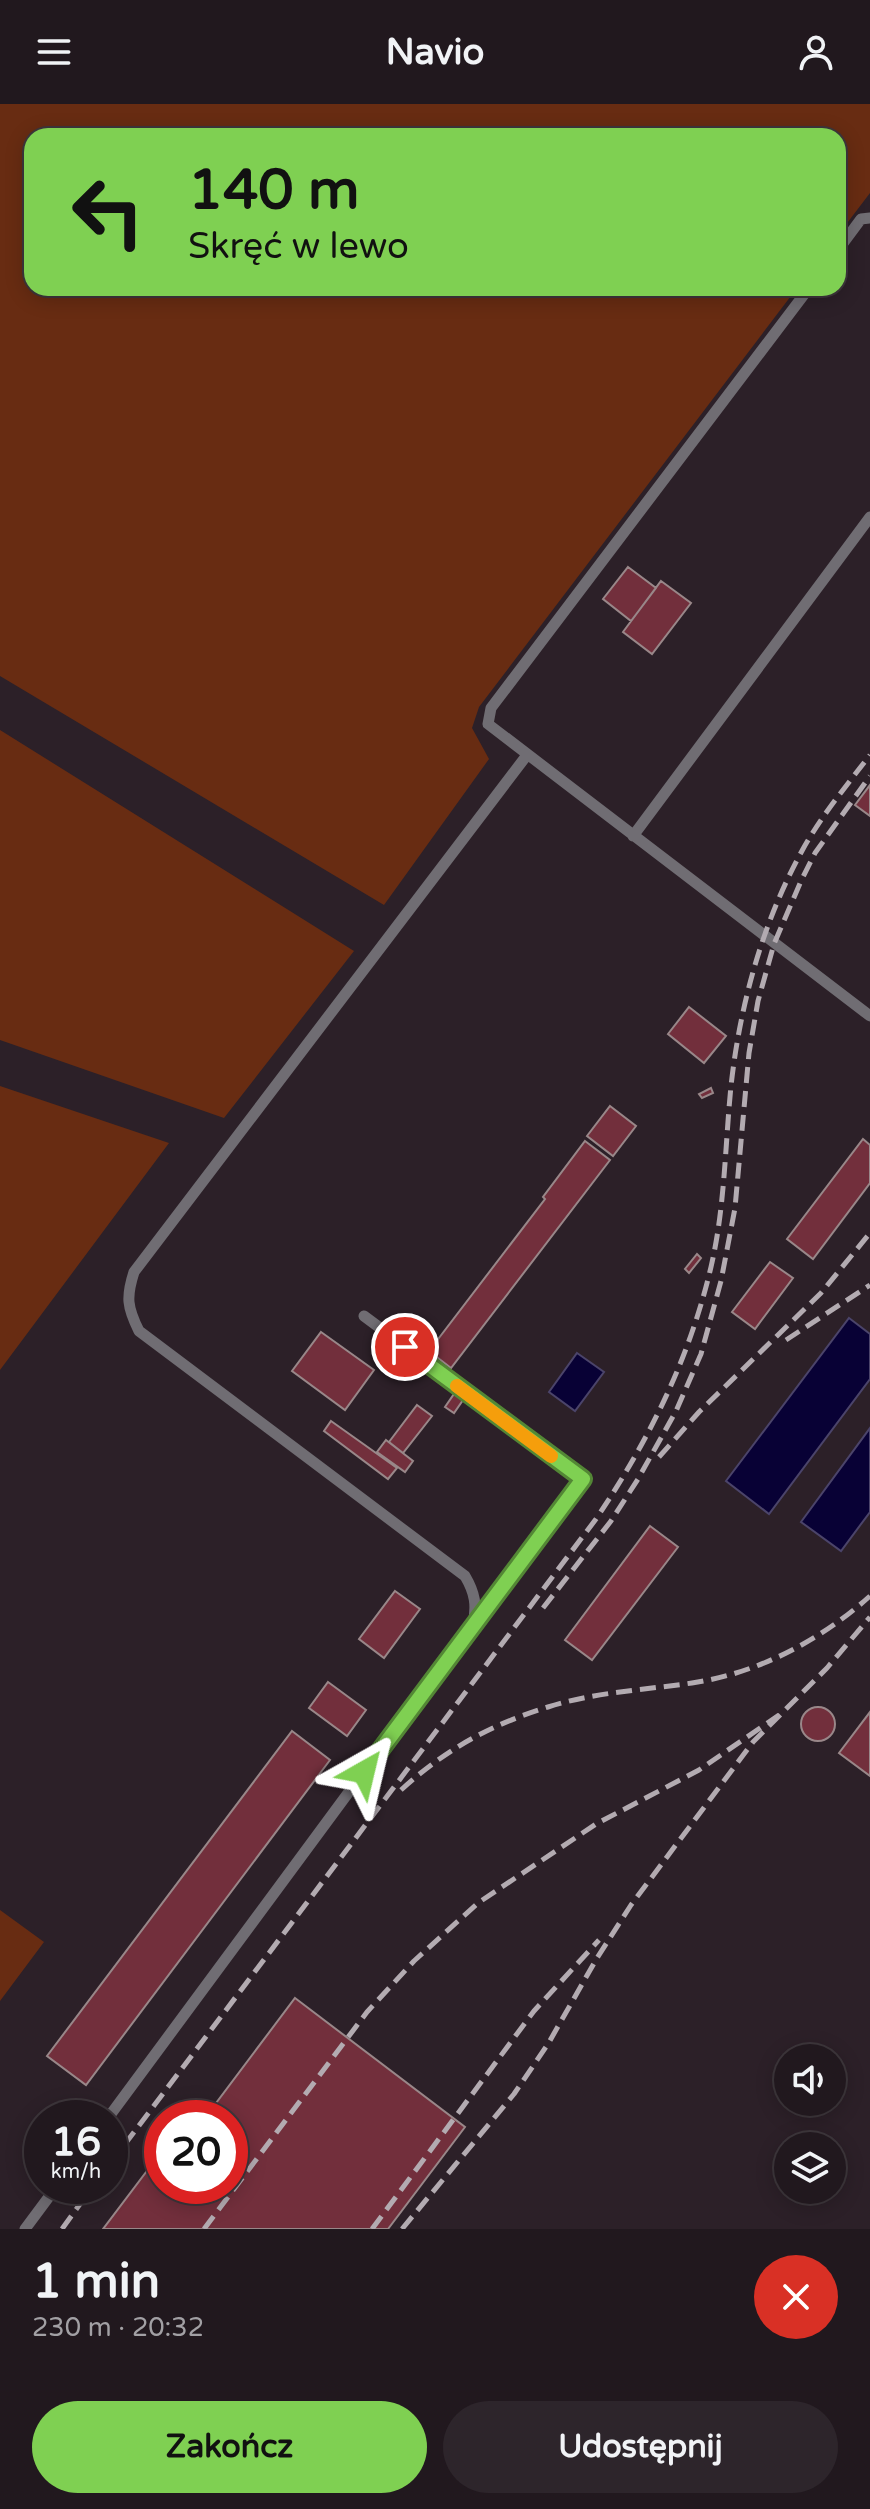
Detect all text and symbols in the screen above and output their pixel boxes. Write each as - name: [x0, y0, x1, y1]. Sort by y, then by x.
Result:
- icon: menu: [32, 30, 76, 74]
- icon: person: [794, 30, 838, 74]
- text: Navio: [386, 31, 484, 74]
- text: 140 m: [188, 157, 359, 224]
- icon: left: [56, 160, 160, 264]
- text: Skręć w lewo: [188, 225, 409, 268]
- pin: [371, 1313, 439, 1381]
- icon: arrive: [383, 1325, 427, 1369]
- position arrow: [322, 1730, 406, 1814]
- map controls: [774, 2044, 846, 2204]
- button: sound: [774, 2044, 846, 2116]
- speed limit sign: 20: [144, 2100, 248, 2204]
- text: 16: [51, 2118, 101, 2166]
- button: layers: [774, 2132, 846, 2204]
- text: km/h: [51, 2160, 101, 2184]
- text: 1 min: [32, 2253, 160, 2311]
- button: close: [754, 2255, 838, 2339]
- text: 230 m · 20:32: [32, 2312, 204, 2343]
- button: Zakończ: [32, 2401, 427, 2493]
- button: Udostępnij: [443, 2401, 838, 2493]

